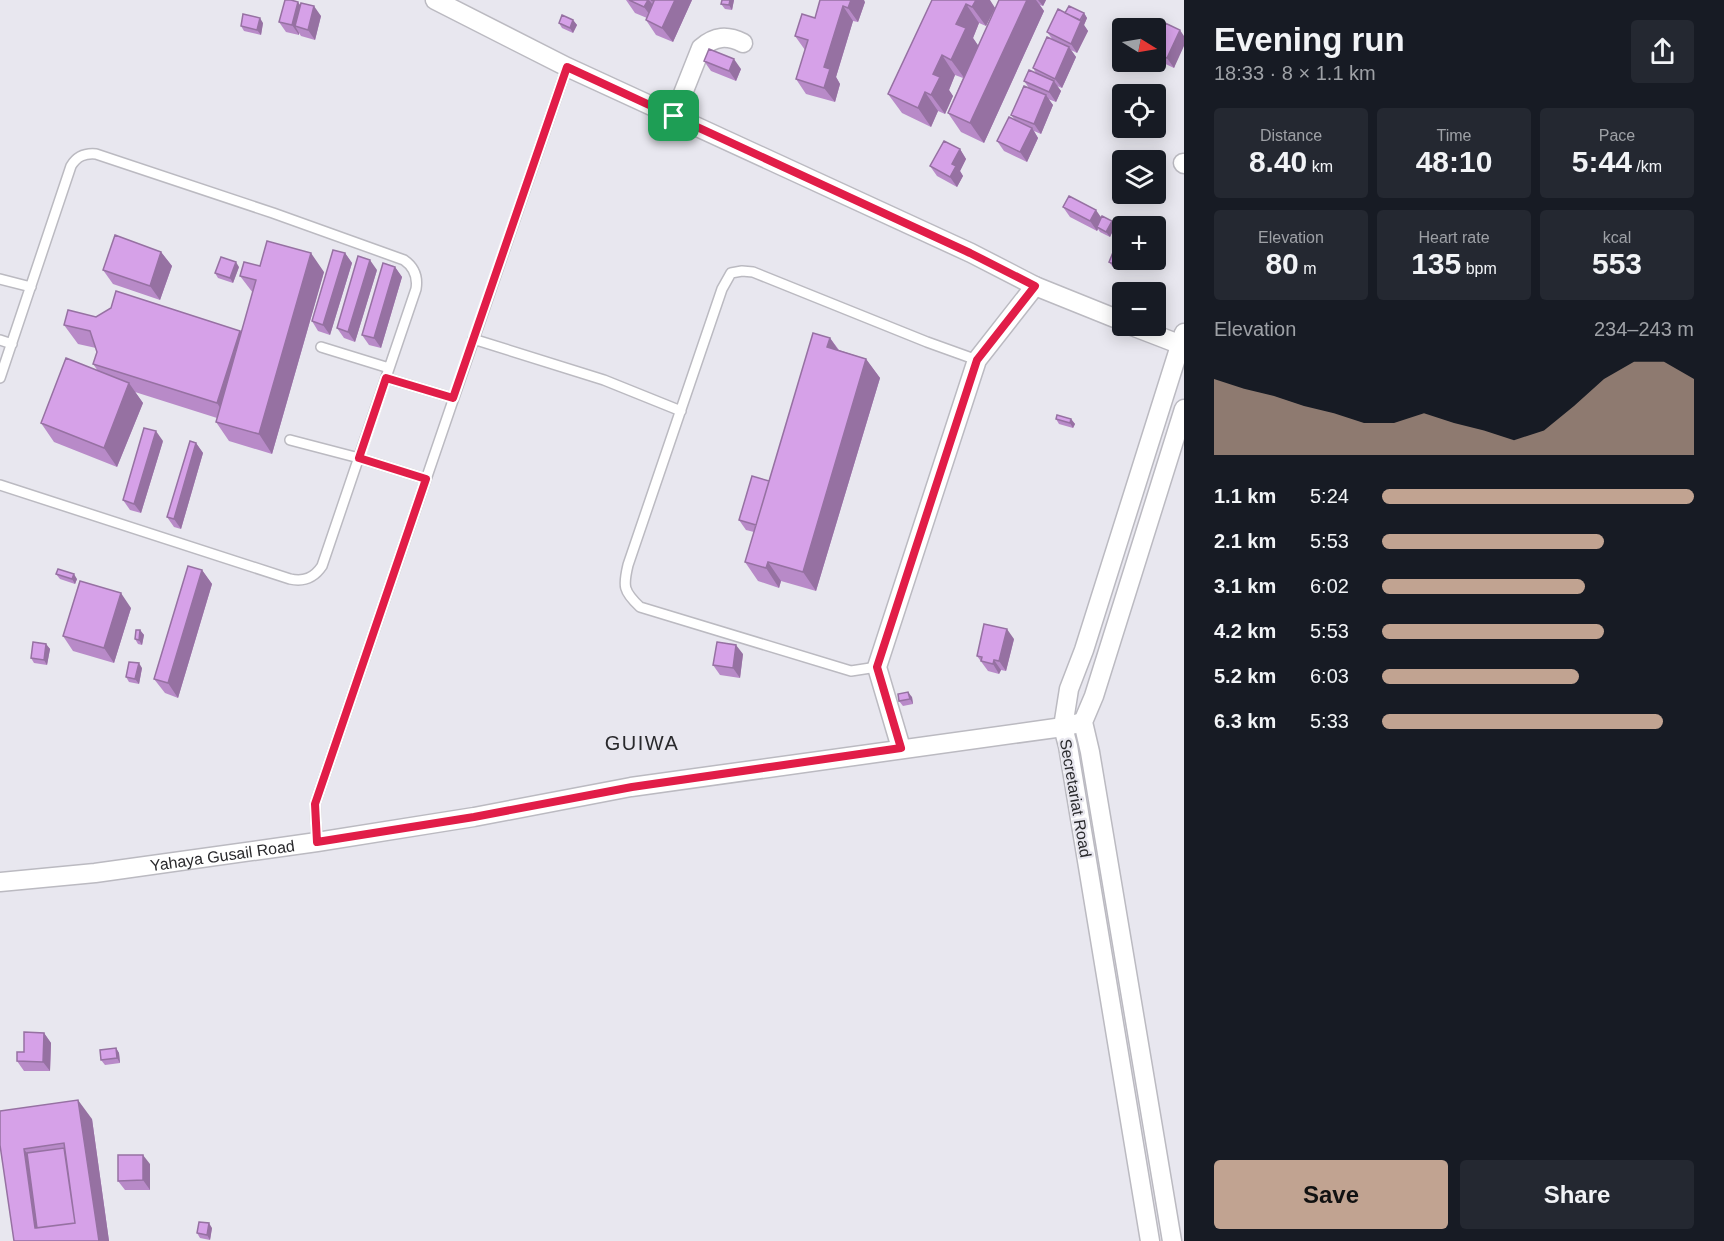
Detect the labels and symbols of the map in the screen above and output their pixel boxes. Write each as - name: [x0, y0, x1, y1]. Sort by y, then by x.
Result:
- north arrow: [1112, 18, 1166, 72]
- pin: [648, 90, 699, 141]
- district label: GUIWA: [605, 732, 679, 754]
- street label: Secretariat Road: [1057, 737, 1094, 859]
- street label: Yahaya Gusail Road: [149, 837, 296, 874]

